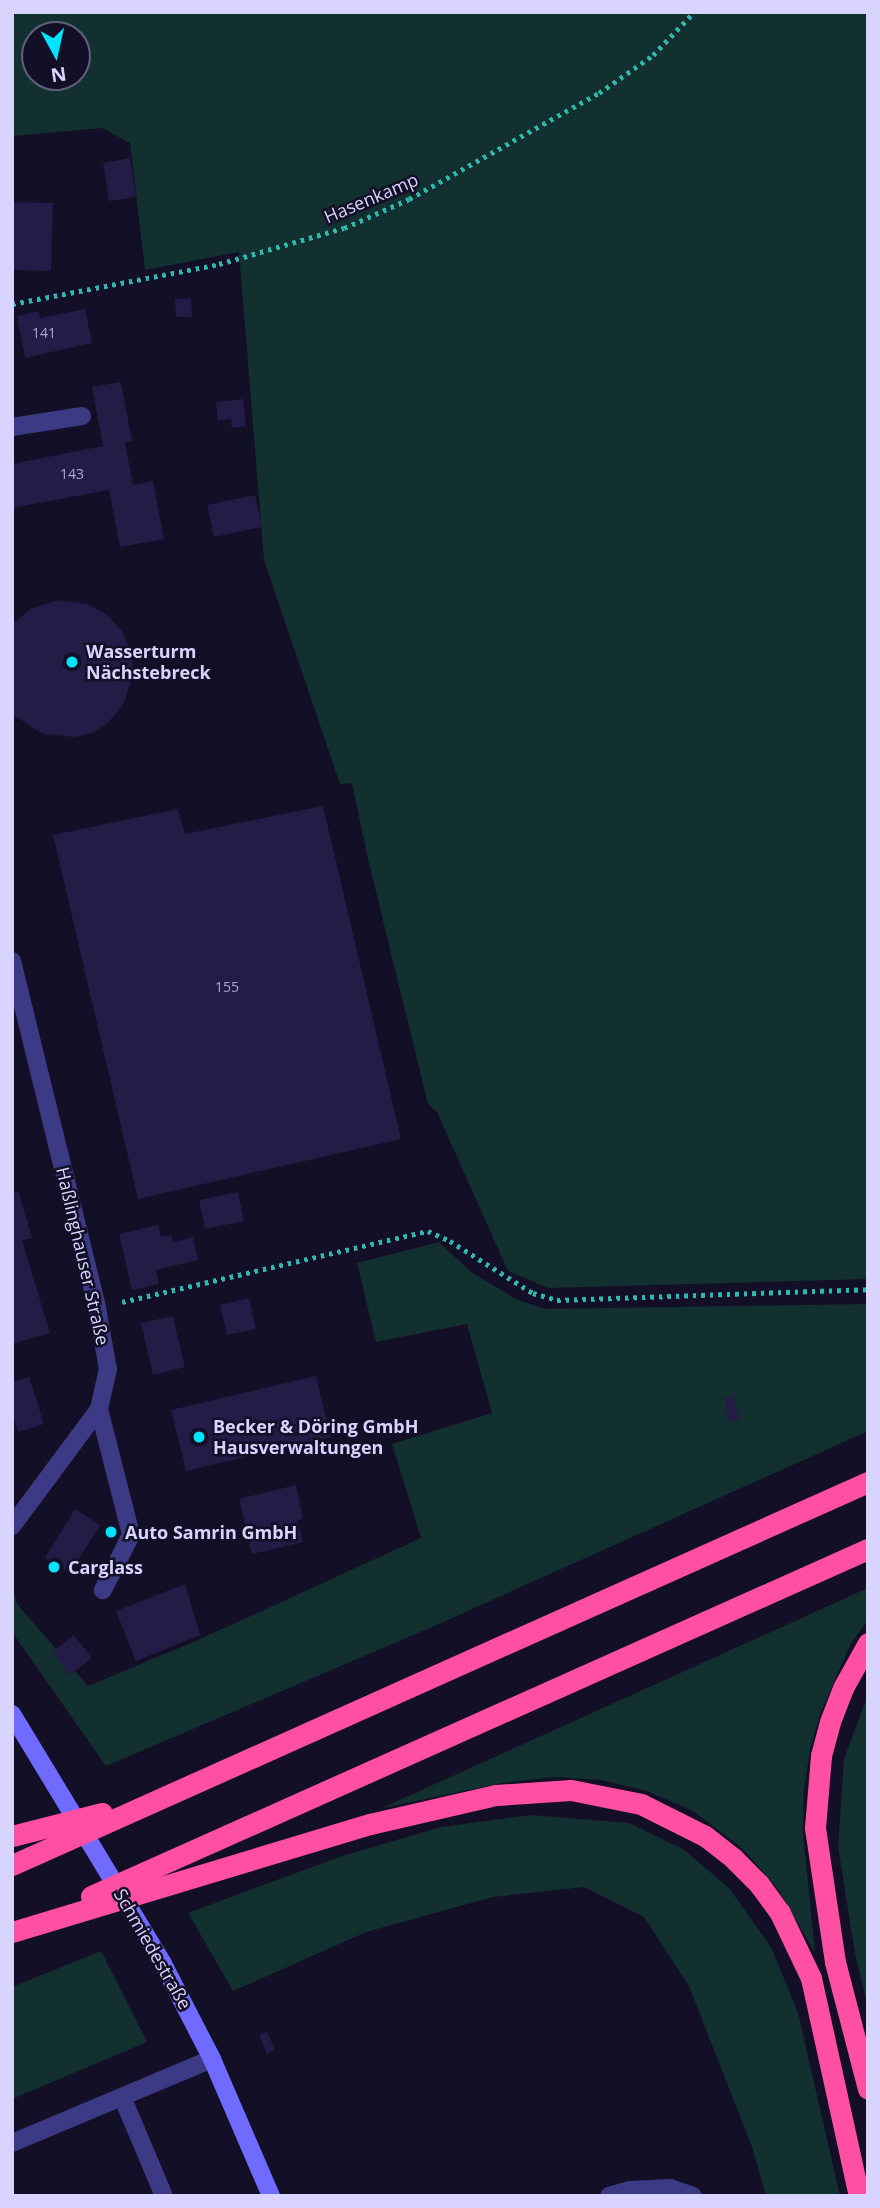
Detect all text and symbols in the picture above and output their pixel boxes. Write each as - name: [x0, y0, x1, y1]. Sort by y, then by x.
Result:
- north arrow: [21, 21, 91, 91]
- text: N: [49, 61, 68, 89]
- street label: Hasenkamp: [321, 168, 421, 228]
- house number: 141: [32, 325, 56, 341]
- house number: 143: [60, 466, 84, 482]
- place label: Wasserturm Nächstebreck: [86, 641, 211, 684]
- marker: Wasserturm Nächstebreck: [64, 654, 80, 670]
- house number: 155: [215, 979, 239, 995]
- street label: Haßlinghauser Straße: [52, 1165, 114, 1347]
- place label: Becker & Döring GmbH Hausverwaltungen: [213, 1416, 418, 1458]
- marker: Becker & Döring GmbH Hausverwaltungen: [191, 1429, 207, 1445]
- place label: Auto Samrin GmbH: [125, 1521, 297, 1543]
- marker: Auto Samrin GmbH: [103, 1524, 119, 1540]
- place label: Carglass: [68, 1556, 143, 1578]
- marker: Carglass: [46, 1559, 62, 1575]
- street label: Schmiedestraße: [110, 1885, 196, 2013]

